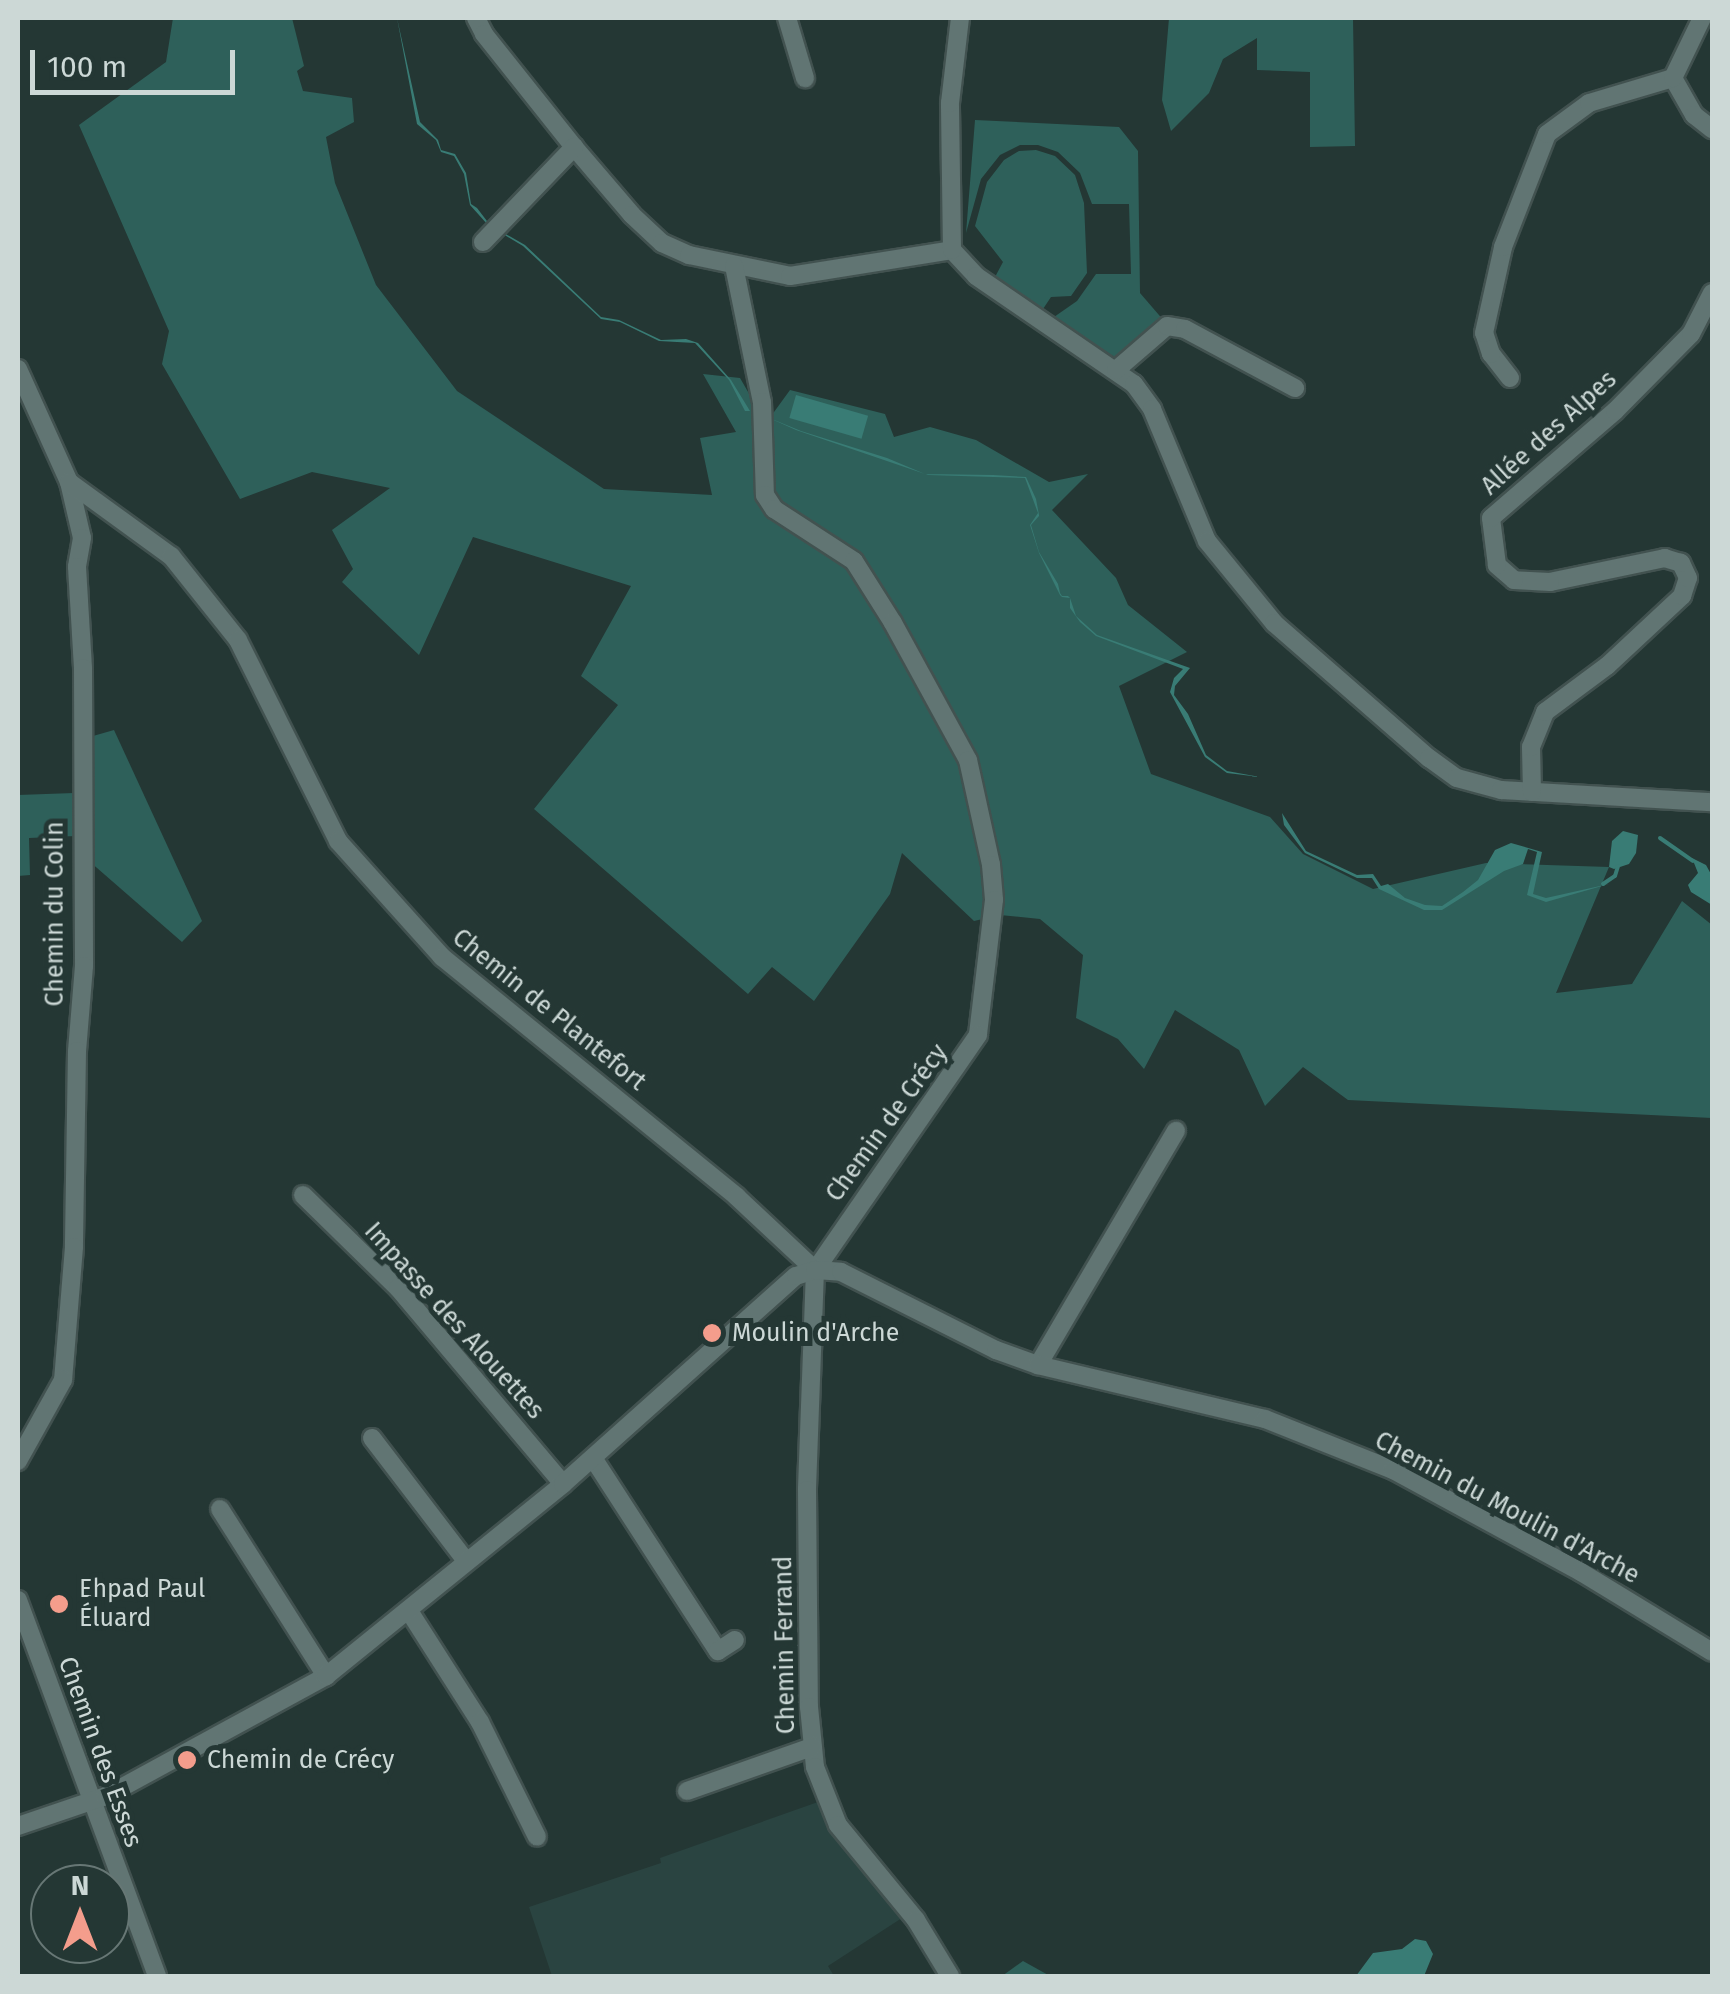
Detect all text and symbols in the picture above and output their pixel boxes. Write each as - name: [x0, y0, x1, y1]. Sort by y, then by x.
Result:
- scale bar: [35, 30, 240, 92]
- text: 100 m: [47, 49, 127, 85]
- street label: Allée des Alpes: [1475, 365, 1623, 501]
- street label: Chemin du Colin: [40, 821, 70, 1007]
- street label: Chemin de Plantefort: [446, 923, 652, 1097]
- street label: Chemin de Crécy: [820, 1038, 954, 1208]
- street label: Impasse des Alouettes: [358, 1216, 550, 1426]
- place label: Moulin d'Arche: [732, 1318, 899, 1348]
- marker: Moulin d'Arche: [701, 1322, 723, 1344]
- street label: Chemin du Moulin d'Arche: [1370, 1425, 1644, 1591]
- street label: Chemin Ferrand: [768, 1556, 802, 1734]
- place label: Ehpad Paul Éluard: [79, 1575, 205, 1634]
- marker: Ehpad Paul Éluard: [48, 1593, 70, 1615]
- street label: Chemin des Esses: [52, 1653, 148, 1851]
- place label: Chemin de Crécy: [207, 1745, 394, 1775]
- marker: Chemin de Crécy: [176, 1749, 198, 1771]
- north arrow: [30, 1864, 130, 1964]
- text: N: [71, 1869, 89, 1902]

